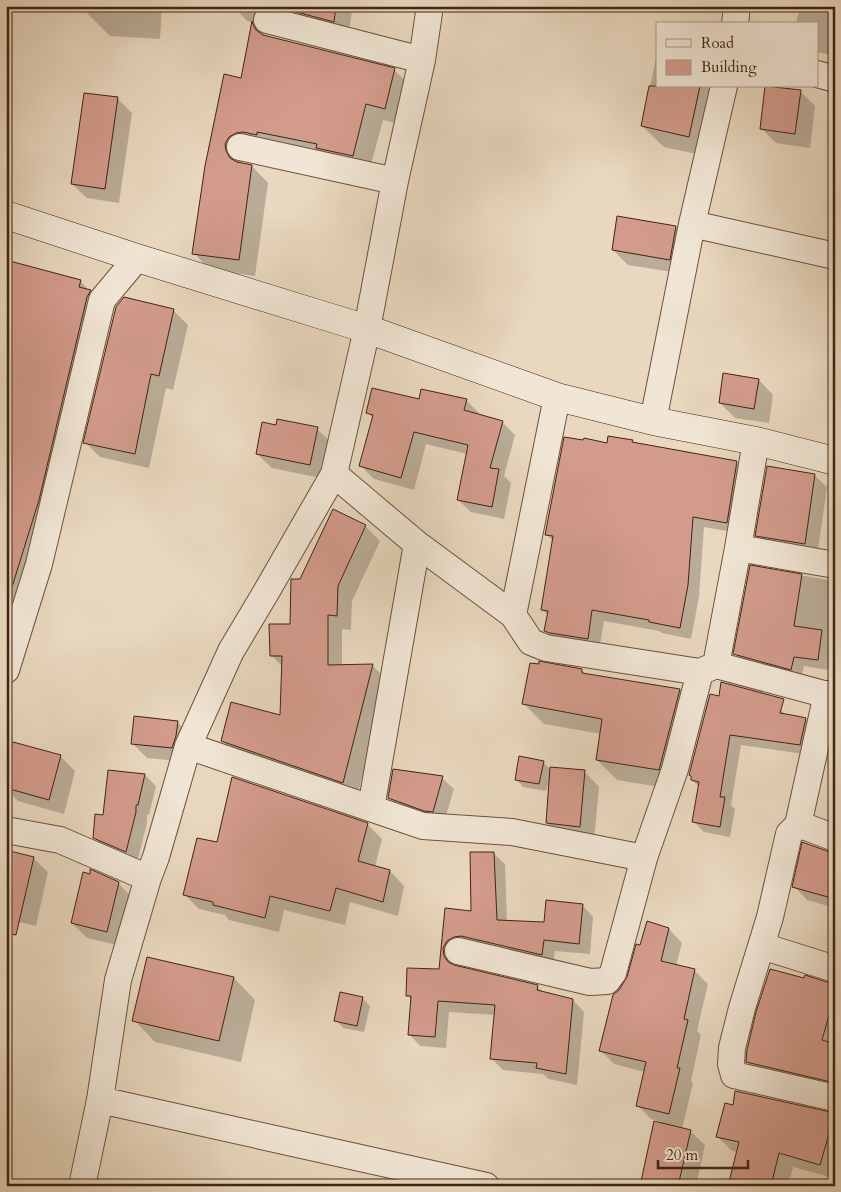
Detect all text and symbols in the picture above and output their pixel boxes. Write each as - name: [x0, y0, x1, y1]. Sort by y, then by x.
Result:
- legend: [656, 22, 818, 88]
- text: Road: [701, 33, 734, 53]
- text: Building: [701, 57, 757, 77]
- scale bar: [658, 1137, 748, 1169]
- text: 20 m: [666, 1145, 698, 1165]

